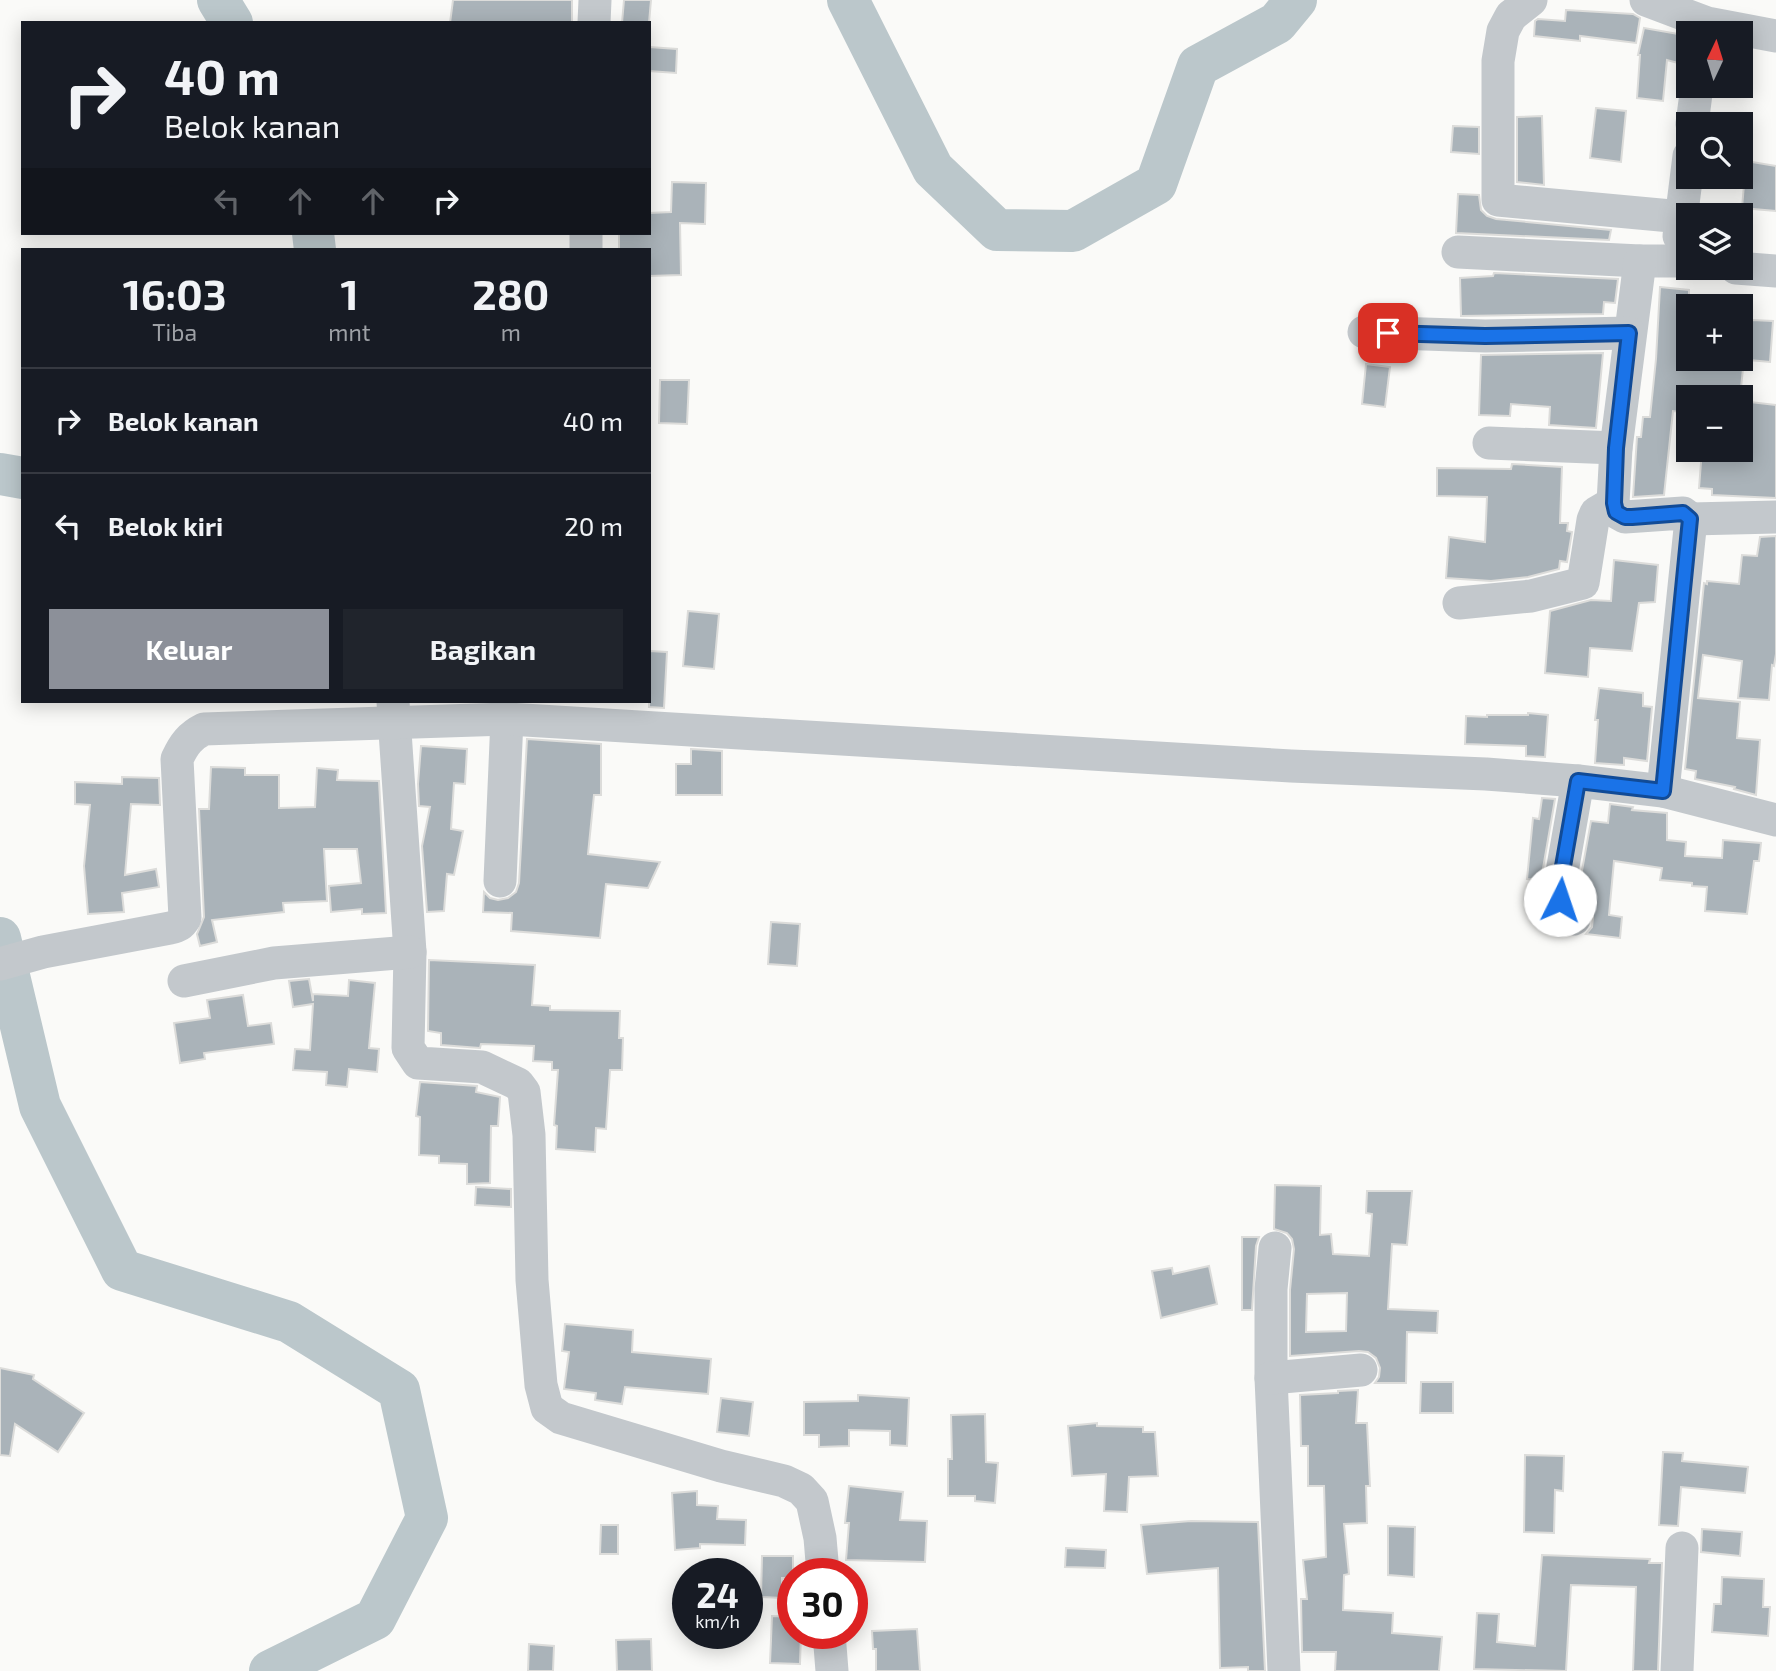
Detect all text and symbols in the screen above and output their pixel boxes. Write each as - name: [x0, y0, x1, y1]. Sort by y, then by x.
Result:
- north arrow: [1676, 21, 1754, 98]
- map controls: [1676, 21, 1753, 462]
- text: 40 m: [164, 46, 280, 105]
- icon: right: [49, 49, 140, 140]
- text: Belok kanan: [164, 106, 340, 144]
- button: search: [1676, 112, 1753, 189]
- icon: left: [208, 182, 246, 220]
- icon: ahead: [281, 182, 319, 220]
- icon: ahead: [354, 182, 392, 220]
- icon: right: [427, 182, 465, 220]
- button: layers: [1676, 203, 1753, 280]
- text: 16:03: [123, 268, 227, 318]
- text: 1: [340, 268, 359, 318]
- text: 280: [472, 268, 549, 318]
- button: +: [1676, 294, 1753, 371]
- pin: [1358, 303, 1418, 363]
- icon: arrive: [1369, 314, 1407, 352]
- text: Tiba: [152, 318, 197, 346]
- text: mnt: [328, 318, 371, 346]
- text: m: [501, 318, 521, 346]
- button: −: [1676, 385, 1753, 462]
- icon: right: [49, 402, 87, 440]
- text: Belok kanan: [108, 405, 259, 436]
- text: 40 m: [563, 405, 623, 436]
- icon: left: [49, 507, 87, 545]
- text: Belok kiri: [108, 510, 223, 541]
- text: 20 m: [564, 510, 623, 541]
- button: Keluar: [49, 609, 329, 689]
- button: Bagikan: [343, 609, 623, 689]
- position arrow: [1523, 863, 1597, 937]
- speed limit sign: 30: [777, 1558, 868, 1649]
- text: 24: [696, 1573, 739, 1615]
- text: km/h: [695, 1610, 740, 1632]

